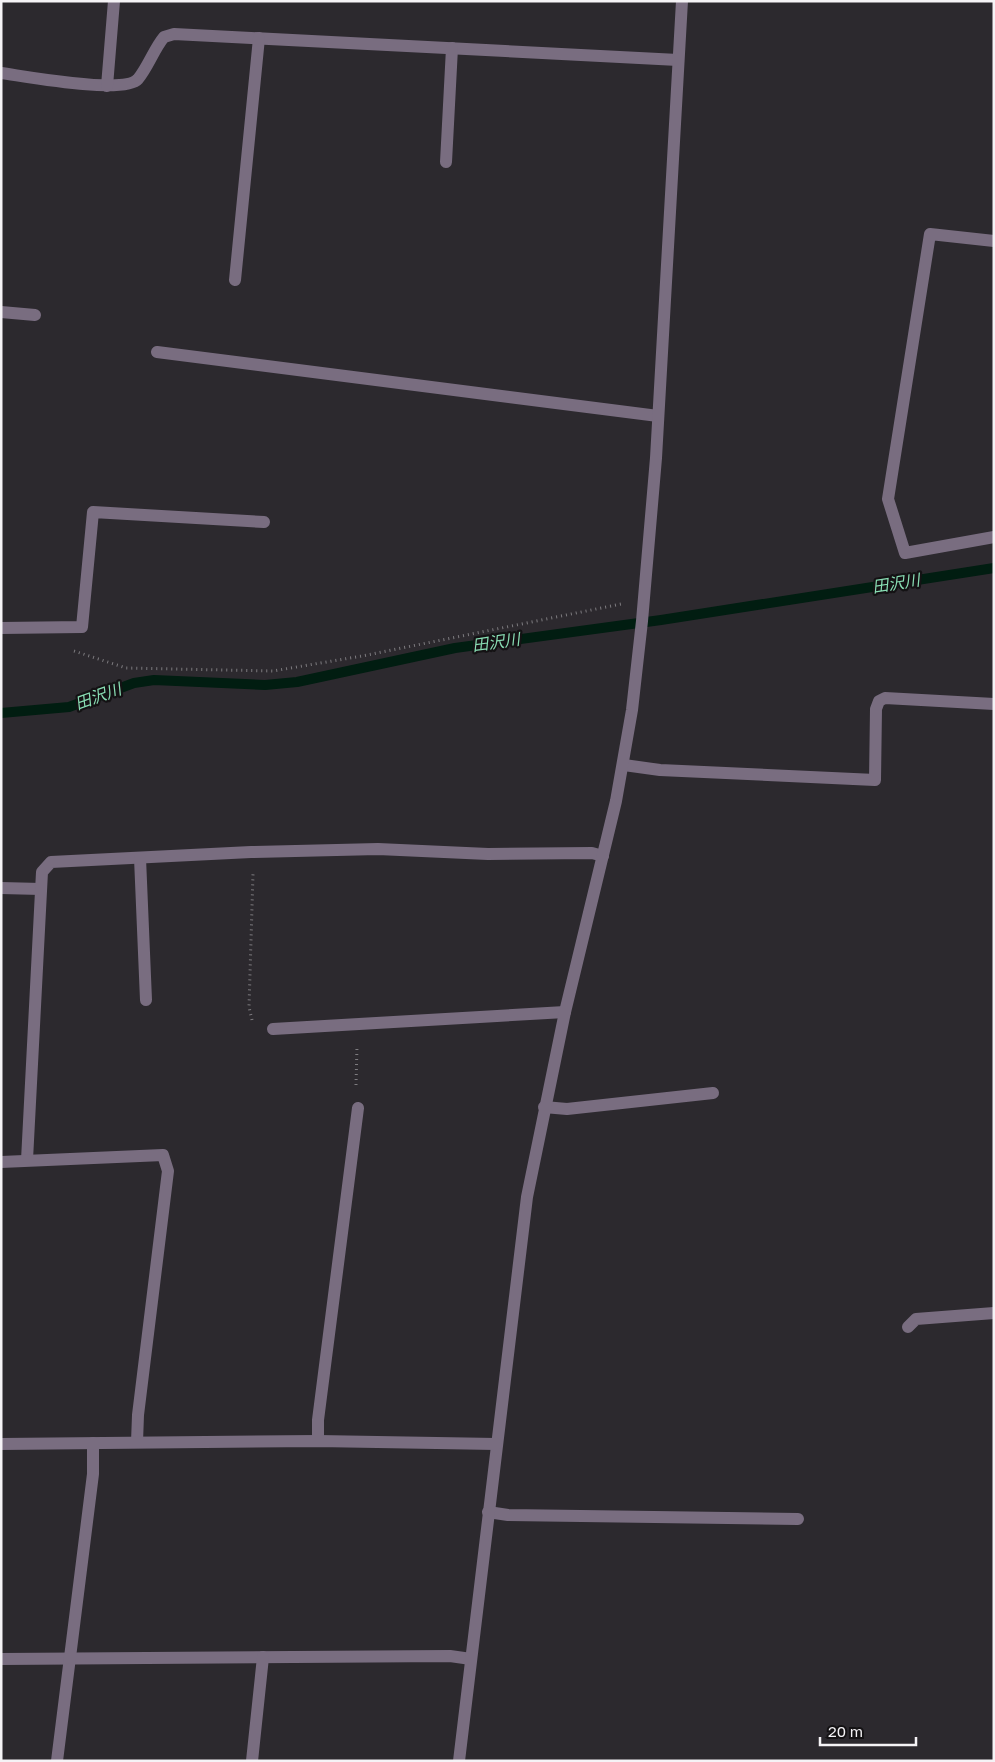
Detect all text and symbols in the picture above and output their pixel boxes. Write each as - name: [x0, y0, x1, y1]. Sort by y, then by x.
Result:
- water label: 田沢川: [871, 569, 923, 597]
- water label: 田沢川: [471, 628, 523, 655]
- water label: 田沢川: [72, 678, 126, 714]
- scale bar: [820, 1714, 916, 1746]
- text: 20 m: [828, 1722, 863, 1740]

